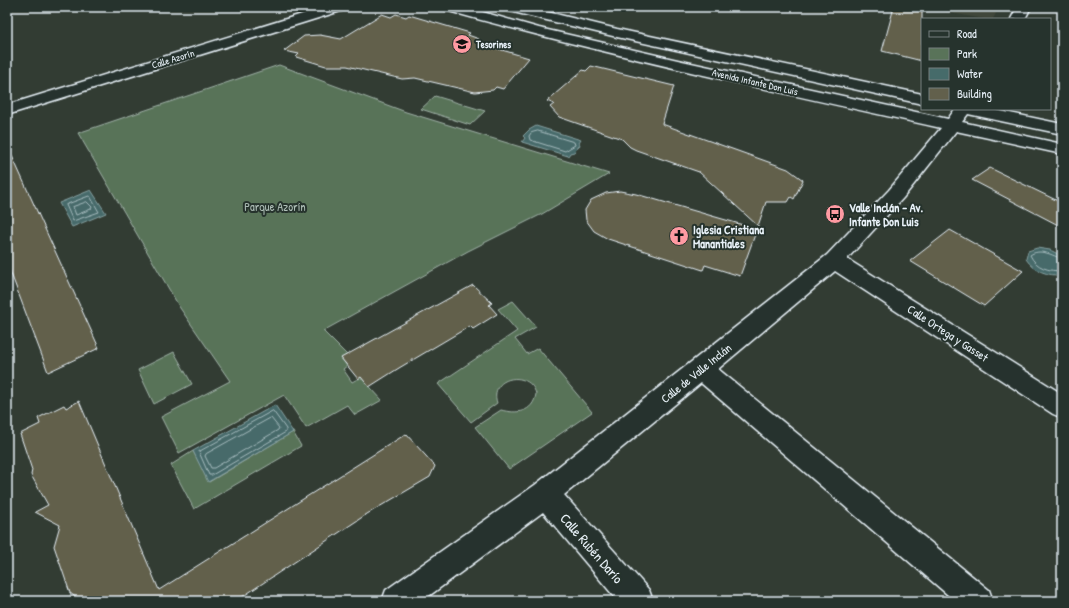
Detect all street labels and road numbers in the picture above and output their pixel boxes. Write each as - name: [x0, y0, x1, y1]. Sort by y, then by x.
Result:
- street label: Calle Azorín: [150, 46, 196, 72]
- street label: Avenida Infante Don Luis: [711, 66, 799, 98]
- street label: Calle Ortega y Gasset: [904, 300, 993, 366]
- street label: Calle de Valle Inclán: [657, 339, 735, 407]
- street label: Calle Rubén Darío: [556, 509, 628, 587]

